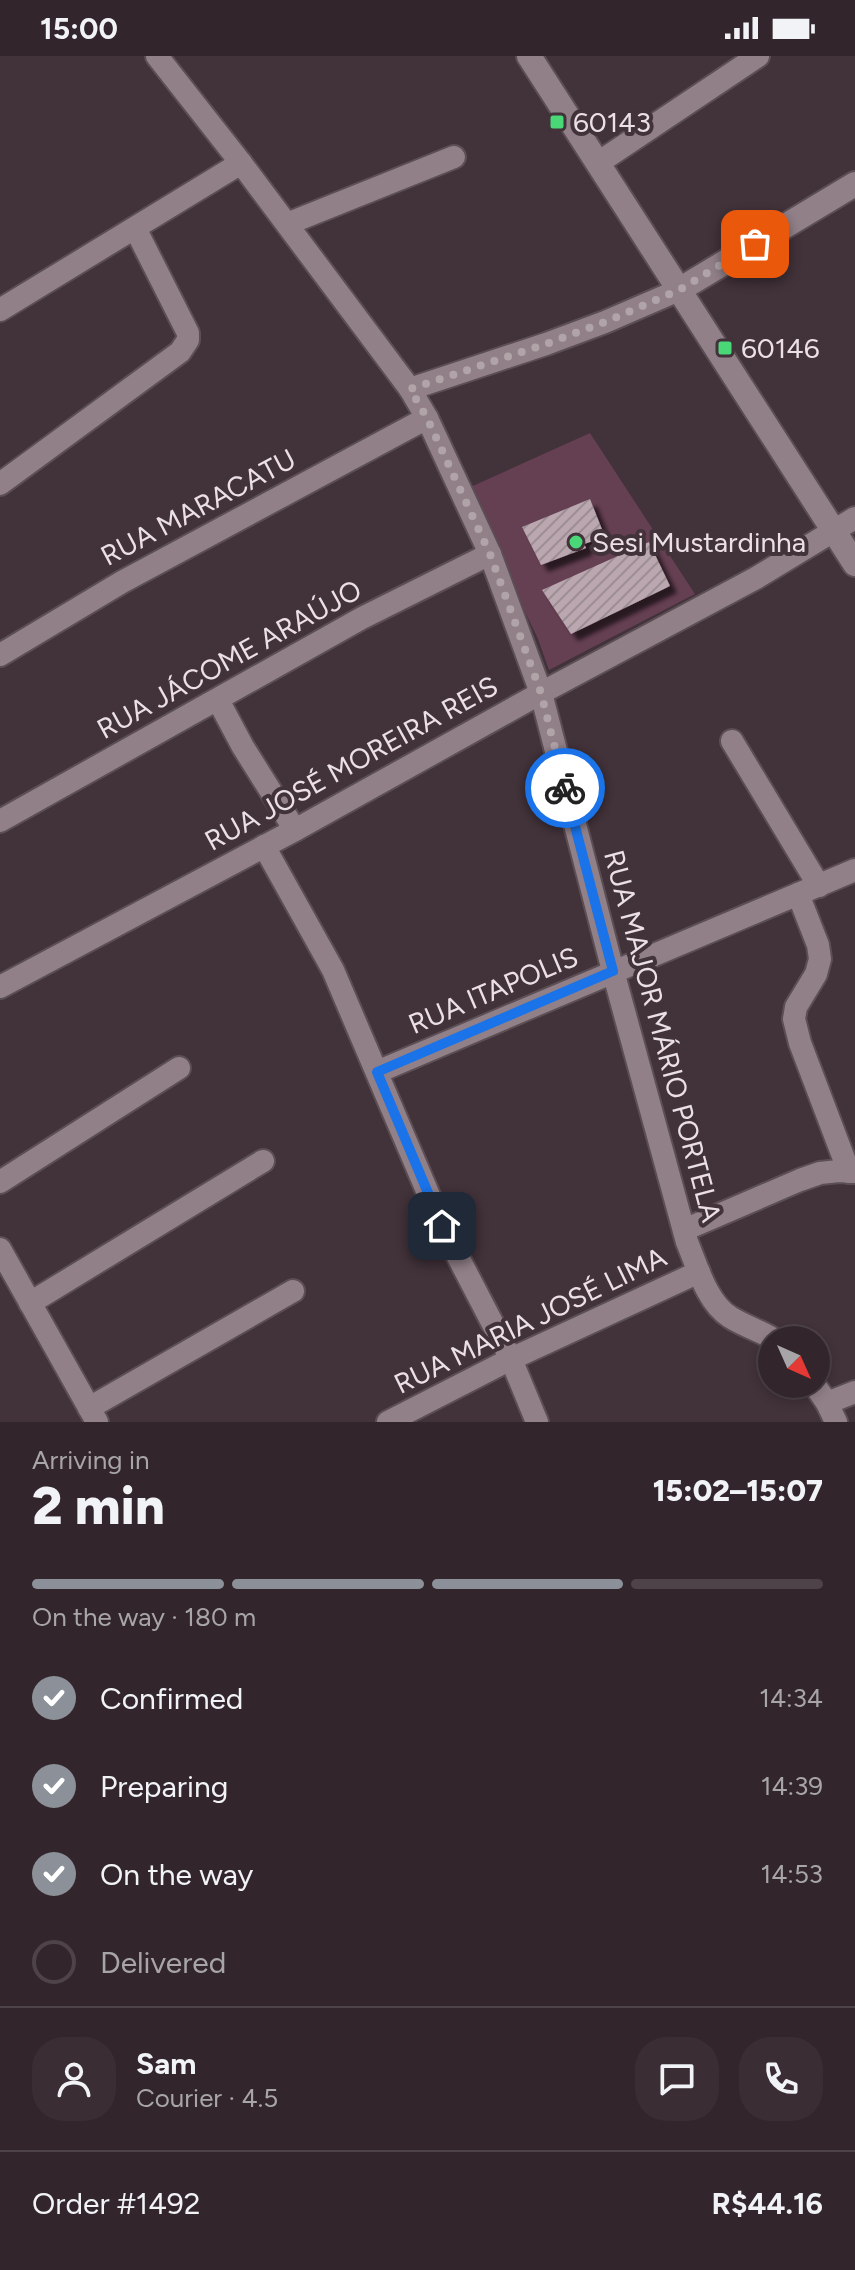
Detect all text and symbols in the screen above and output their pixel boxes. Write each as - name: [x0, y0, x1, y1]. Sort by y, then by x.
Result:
- text: 15:00: [40, 10, 118, 47]
- place label: 60143: [573, 105, 651, 139]
- marker: 60143: [548, 113, 566, 131]
- pin: [721, 210, 789, 278]
- icon: bag: [733, 222, 777, 266]
- place label: 60146: [741, 331, 820, 365]
- marker: 60146: [716, 339, 734, 357]
- street label: RUA MARACATU: [95, 441, 301, 573]
- place label: Sesi Mustardinha: [592, 525, 806, 559]
- marker: Sesi Mustardinha: [567, 533, 585, 551]
- street label: RUA JÁCOME ARAÚJO: [91, 572, 367, 746]
- street label: RUA JOSÉ MOREIRA REIS: [199, 668, 503, 858]
- courier: [525, 748, 605, 828]
- icon: bike: [543, 766, 587, 810]
- street label: RUA MAJOR MÁRIO PORTELA: [597, 846, 729, 1226]
- street label: RUA ITAPOLIS: [403, 939, 583, 1041]
- pin: [408, 1192, 476, 1260]
- icon: home: [420, 1204, 464, 1248]
- street label: RUA MARIA JOSÉ LIMA: [388, 1239, 672, 1401]
- north arrow: [758, 1326, 830, 1398]
- map controls: [758, 1326, 830, 1398]
- text: Arriving in: [32, 1444, 150, 1476]
- text: 15:02–15:07: [653, 1472, 823, 1509]
- text: 2 min: [32, 1475, 165, 1537]
- text: On the way · 180 m: [32, 1601, 256, 1633]
- icon: check: [32, 1676, 76, 1720]
- text: Confirmed: [100, 1680, 243, 1717]
- text: 14:34: [759, 1682, 823, 1714]
- icon: check: [32, 1764, 76, 1808]
- text: Preparing: [100, 1768, 228, 1805]
- text: 14:39: [761, 1770, 823, 1802]
- icon: check: [32, 1852, 76, 1896]
- text: On the way: [100, 1856, 253, 1893]
- text: 14:53: [760, 1858, 823, 1890]
- text: Delivered: [100, 1944, 226, 1981]
- button: person: [32, 2037, 116, 2121]
- button: chat: [635, 2037, 719, 2121]
- button: phone: [739, 2037, 823, 2121]
- text: Sam: [136, 2045, 196, 2082]
- text: Courier · 4.5: [136, 2082, 278, 2114]
- text: Order #1492: [32, 2185, 201, 2222]
- text: R$44.16: [712, 2185, 823, 2222]

